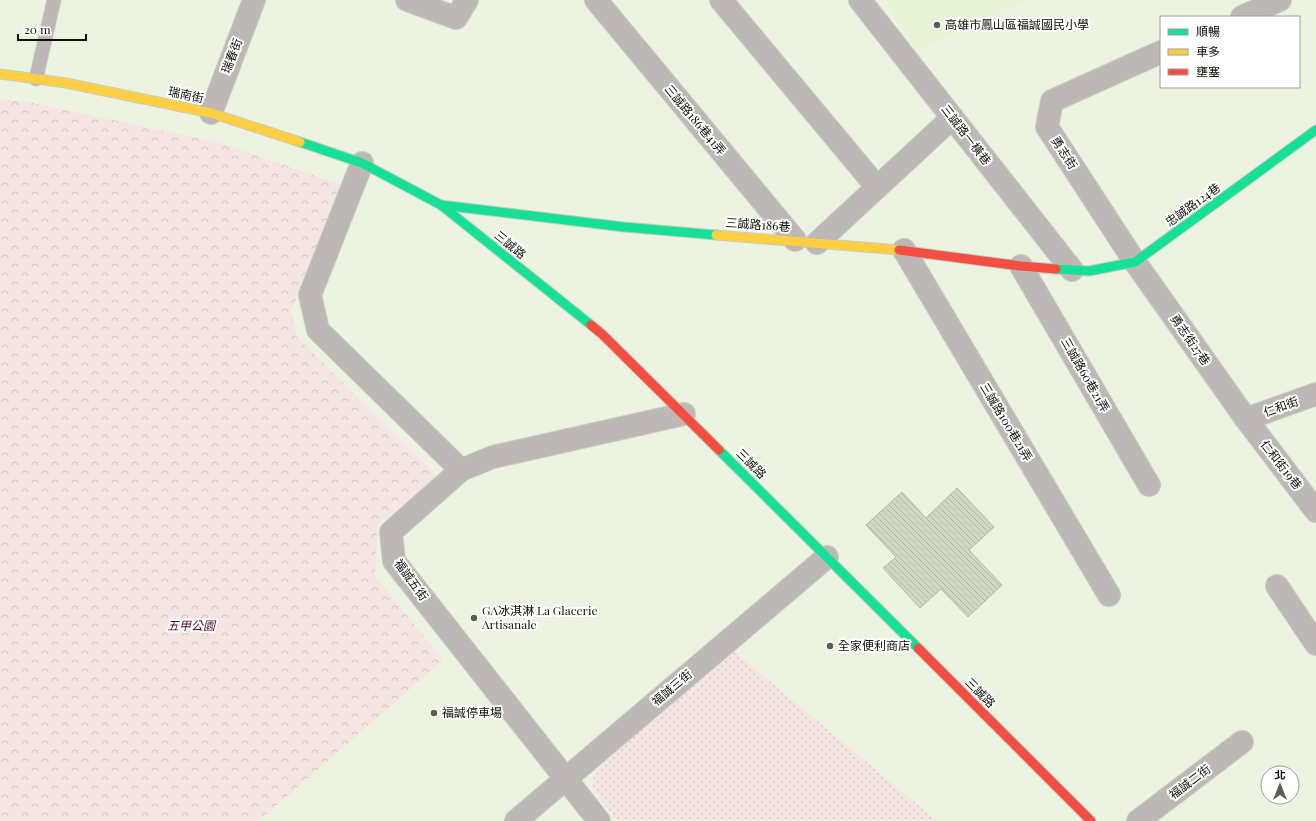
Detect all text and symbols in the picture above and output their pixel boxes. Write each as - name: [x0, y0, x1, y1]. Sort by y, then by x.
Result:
- scale bar: [18, 16, 86, 42]
- place label: 高雄市鳳山區福誠國民小學: [945, 16, 1089, 32]
- legend: [1160, 16, 1300, 88]
- marker: 高雄市鳳山區福誠國民小學: [932, 20, 942, 30]
- text: 20 m: [24, 21, 51, 37]
- text: 順暢: [1196, 23, 1220, 39]
- street label: 瑞春街: [217, 36, 245, 75]
- text: 車多: [1196, 43, 1220, 59]
- text: 壅塞: [1196, 63, 1220, 79]
- street label: 三誠路186巷41弄: [662, 81, 730, 158]
- street label: 瑞南街: [167, 82, 205, 106]
- street label: 三誠路一橫巷: [938, 101, 995, 168]
- street label: 勇志街: [1048, 133, 1081, 172]
- street label: 忠誠路124巷: [1162, 179, 1223, 230]
- street label: 三誠路186巷: [725, 214, 791, 234]
- street label: 三誠路: [492, 227, 530, 262]
- street label: 勇志街27巷: [1167, 311, 1214, 368]
- street label: 三誠路60巷21弄: [1058, 334, 1114, 415]
- street label: 三誠路100巷21弄: [977, 379, 1037, 464]
- street label: 仁和街: [1261, 392, 1300, 420]
- street label: 仁和街19巷: [1257, 436, 1306, 492]
- street label: 三誠路: [733, 445, 770, 482]
- street label: 福誠五街: [391, 555, 432, 604]
- place label: GA冰淇淋 La Glacerie Artisanale: [481, 602, 597, 632]
- marker: GA冰淇淋 La Glacerie Artisanale: [469, 613, 479, 623]
- park label: 五甲公園: [167, 617, 217, 633]
- place label: 全家便利商店: [838, 637, 910, 653]
- marker: 全家便利商店: [825, 641, 835, 651]
- street label: 福誠三街: [648, 666, 695, 709]
- street label: 三誠路: [962, 674, 999, 711]
- place label: 福誠停車場: [442, 704, 502, 720]
- marker: 福誠停車場: [429, 708, 439, 718]
- street label: 福誠二街: [1165, 760, 1213, 802]
- north arrow: [1260, 765, 1300, 805]
- text: 北: [1275, 767, 1286, 782]

